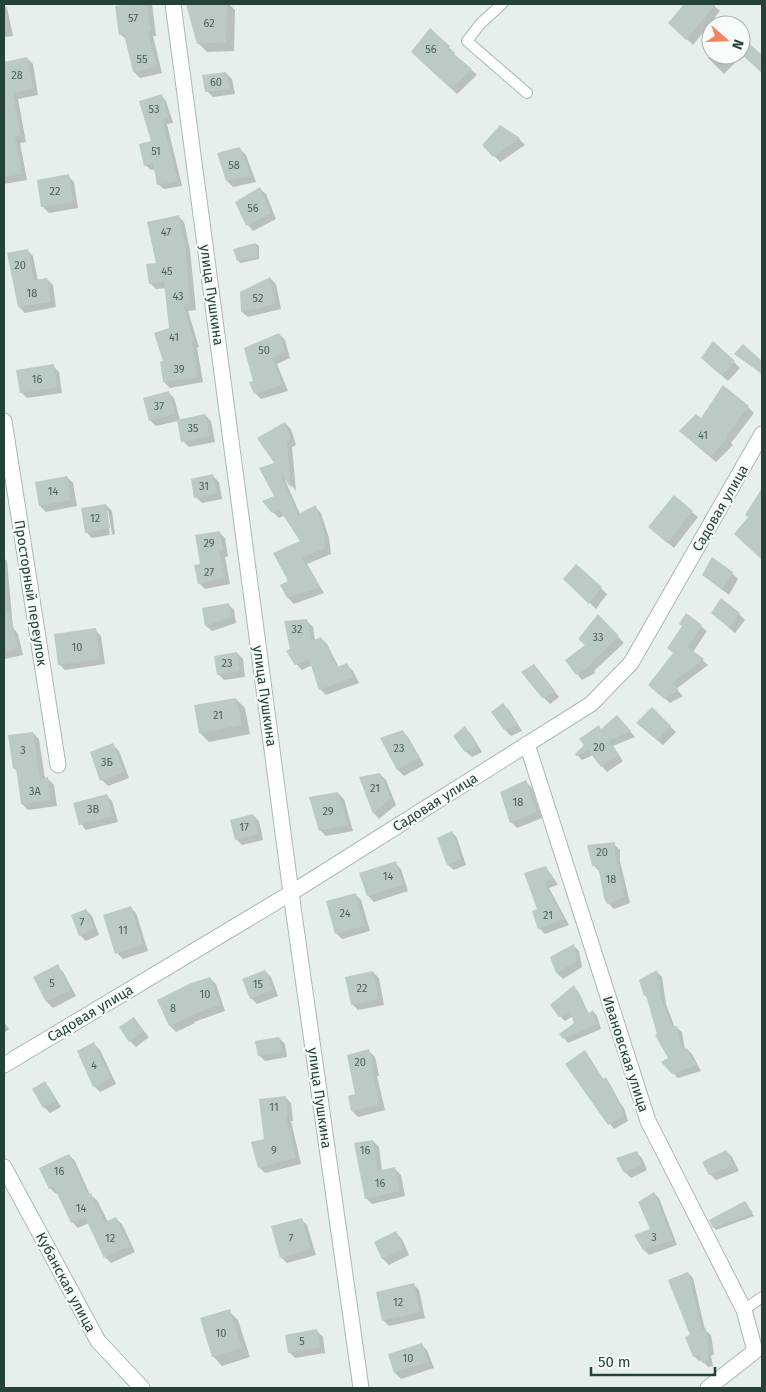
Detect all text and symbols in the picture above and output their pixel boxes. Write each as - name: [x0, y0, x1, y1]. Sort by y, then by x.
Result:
- house number: 57: [128, 12, 138, 25]
- north arrow: [701, 15, 751, 65]
- house number: 62: [203, 17, 215, 30]
- text: N: [728, 37, 747, 52]
- house number: 56: [425, 43, 437, 56]
- house number: 55: [137, 53, 148, 66]
- house number: 28: [11, 69, 23, 82]
- house number: 60: [210, 76, 222, 89]
- house number: 53: [149, 103, 159, 116]
- house number: 51: [151, 145, 161, 158]
- house number: 58: [228, 159, 240, 172]
- house number: 22: [50, 185, 60, 198]
- house number: 56: [247, 202, 259, 215]
- house number: 47: [161, 226, 171, 239]
- street label: улица Пушкина: [196, 243, 227, 347]
- house number: 20: [14, 259, 26, 272]
- house number: 45: [161, 265, 173, 278]
- house number: 18: [27, 287, 37, 300]
- house number: 43: [172, 290, 184, 303]
- house number: 52: [253, 292, 263, 305]
- house number: 41: [169, 331, 179, 344]
- house number: 50: [258, 344, 270, 357]
- house number: 39: [173, 363, 185, 376]
- house number: 16: [32, 373, 42, 386]
- house number: 37: [154, 400, 164, 413]
- house number: 35: [188, 422, 199, 435]
- house number: 41: [698, 429, 708, 442]
- street label: Садовая улица: [689, 462, 752, 555]
- house number: 31: [199, 480, 209, 493]
- house number: 14: [48, 485, 58, 498]
- house number: 12: [90, 512, 100, 525]
- street label: Просторный переулок: [11, 519, 51, 668]
- house number: 29: [203, 537, 215, 550]
- house number: 27: [204, 566, 214, 579]
- house number: 32: [292, 623, 302, 636]
- house number: 33: [593, 631, 603, 644]
- house number: 10: [72, 641, 82, 654]
- street label: улица Пушкина: [249, 644, 280, 748]
- house number: 23: [222, 657, 232, 670]
- house number: 21: [213, 709, 223, 722]
- house number: 20: [593, 741, 605, 754]
- house number: 23: [394, 742, 404, 755]
- house number: 3: [20, 744, 26, 757]
- house number: 3Б: [101, 756, 114, 769]
- street label: Садовая улица: [390, 769, 481, 835]
- house number: 21: [370, 782, 380, 795]
- house number: 3А: [29, 785, 42, 798]
- house number: 18: [513, 796, 523, 809]
- house number: 3В: [87, 803, 99, 816]
- house number: 29: [322, 805, 334, 818]
- house number: 17: [239, 821, 249, 834]
- house number: 20: [596, 846, 608, 859]
- house number: 14: [383, 870, 393, 883]
- house number: 18: [606, 873, 616, 886]
- house number: 24: [340, 907, 351, 920]
- house number: 21: [543, 909, 553, 922]
- house number: 7: [80, 916, 85, 929]
- house number: 11: [118, 924, 128, 937]
- house number: 5: [49, 977, 55, 990]
- house number: 15: [253, 978, 264, 991]
- street label: Садовая улица: [44, 981, 136, 1046]
- house number: 22: [357, 982, 367, 995]
- house number: 10: [200, 988, 210, 1001]
- street label: Ивановская улица: [599, 994, 652, 1114]
- house number: 8: [170, 1002, 176, 1015]
- street label: улица Пушкина: [304, 1046, 335, 1150]
- house number: 20: [354, 1056, 366, 1069]
- house number: 4: [91, 1059, 97, 1072]
- house number: 11: [269, 1101, 279, 1114]
- house number: 9: [271, 1144, 277, 1157]
- house number: 16: [360, 1144, 370, 1157]
- house number: 16: [54, 1165, 64, 1178]
- house number: 16: [375, 1177, 385, 1190]
- house number: 14: [76, 1202, 86, 1215]
- street label: Кубанская улица: [32, 1229, 99, 1335]
- house number: 3: [651, 1231, 657, 1244]
- house number: 12: [105, 1232, 115, 1245]
- house number: 7: [289, 1232, 294, 1245]
- house number: 12: [393, 1296, 403, 1309]
- house number: 10: [216, 1327, 226, 1340]
- house number: 5: [299, 1335, 305, 1348]
- scale bar: [591, 1344, 715, 1376]
- house number: 10: [403, 1352, 413, 1365]
- text: 50 m: [598, 1353, 631, 1371]

